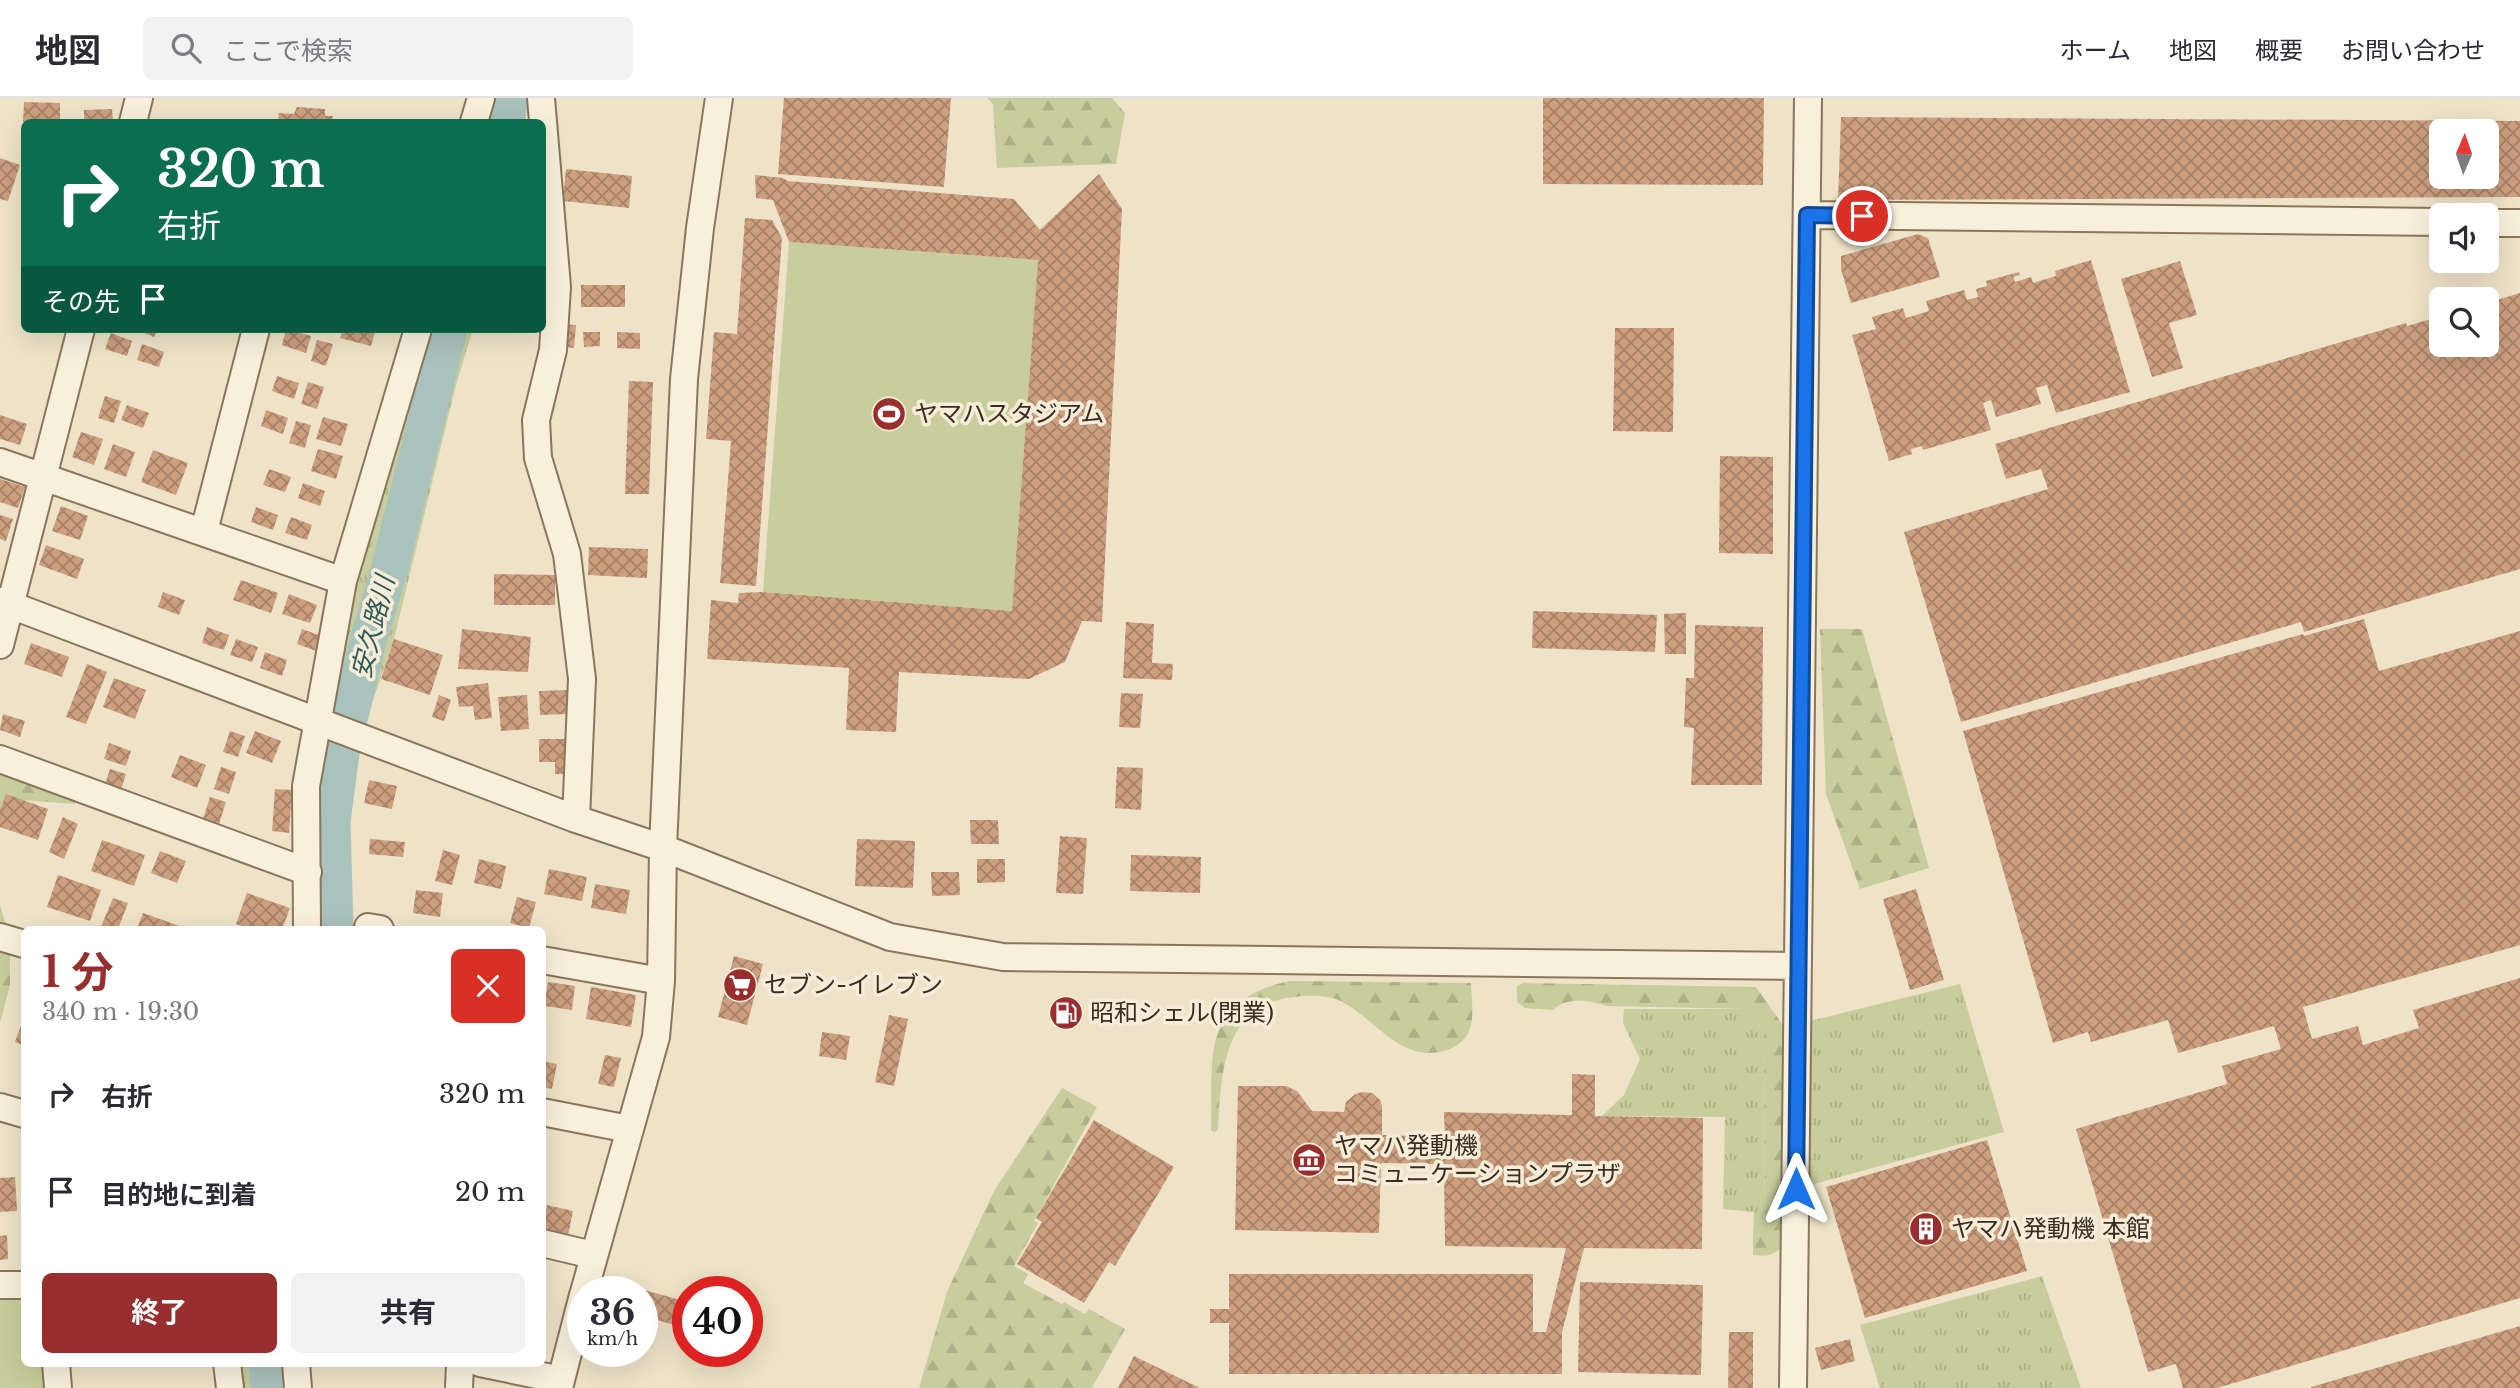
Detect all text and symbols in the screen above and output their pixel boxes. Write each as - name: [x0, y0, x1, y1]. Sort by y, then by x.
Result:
- search box: [143, 17, 633, 80]
- icon: search: [167, 29, 205, 67]
- text: 地図: [35, 30, 101, 71]
- text: ここで検索: [223, 35, 353, 67]
- text: ホーム: [2060, 36, 2131, 65]
- text: 地図: [2169, 36, 2217, 65]
- text: 概要: [2255, 36, 2303, 65]
- text: お問い合わせ: [2341, 36, 2485, 65]
- north arrow: [2429, 119, 2499, 189]
- map controls: [2429, 119, 2499, 357]
- text: 320 m: [157, 139, 324, 200]
- icon: right: [42, 147, 133, 238]
- pin: [1832, 186, 1892, 246]
- icon: arrive: [1843, 197, 1881, 235]
- button: sound: [2429, 203, 2499, 273]
- text: 右折: [157, 206, 221, 246]
- icon: arrive: [134, 280, 172, 318]
- text: その先: [42, 286, 120, 318]
- button: search: [2429, 287, 2499, 357]
- sports icon: ヤマハスタジアム: [870, 395, 908, 433]
- place label: ヤマハスタジアム: [914, 399, 1104, 428]
- water label: 安久路川: [345, 570, 402, 681]
- text: 1 分: [42, 946, 113, 998]
- button: close: [451, 949, 525, 1023]
- supermarket icon: セブン-イレブン: [721, 966, 759, 1004]
- place label: セブン-イレブン: [764, 970, 943, 999]
- fuel station icon: 昭和シェル(閉業): [1047, 994, 1085, 1032]
- text: 340 m · 19:30: [42, 998, 199, 1026]
- place label: 昭和シェル(閉業): [1090, 998, 1274, 1027]
- icon: right: [42, 1075, 80, 1113]
- text: 320 m: [439, 1078, 525, 1110]
- text: 右折: [101, 1081, 153, 1113]
- place label: ヤマハ発動機 コミュニケーションプラザ: [1334, 1131, 1621, 1188]
- museum icon: ヤマハ発動機 コミュニケーションプラザ: [1290, 1141, 1328, 1179]
- position arrow: [1759, 1152, 1833, 1226]
- icon: arrive: [42, 1173, 80, 1211]
- text: 20 m: [455, 1176, 525, 1208]
- text: 目的地に到着: [101, 1179, 257, 1211]
- building icon: ヤマハ発動機 本館: [1907, 1210, 1945, 1248]
- place label: ヤマハ発動機 本館: [1951, 1214, 2150, 1243]
- button: 終了: [42, 1273, 277, 1353]
- button: 共有: [291, 1273, 525, 1353]
- speed limit sign: 40: [672, 1276, 763, 1367]
- text: 36: [590, 1291, 635, 1334]
- text: km/h: [587, 1328, 638, 1350]

